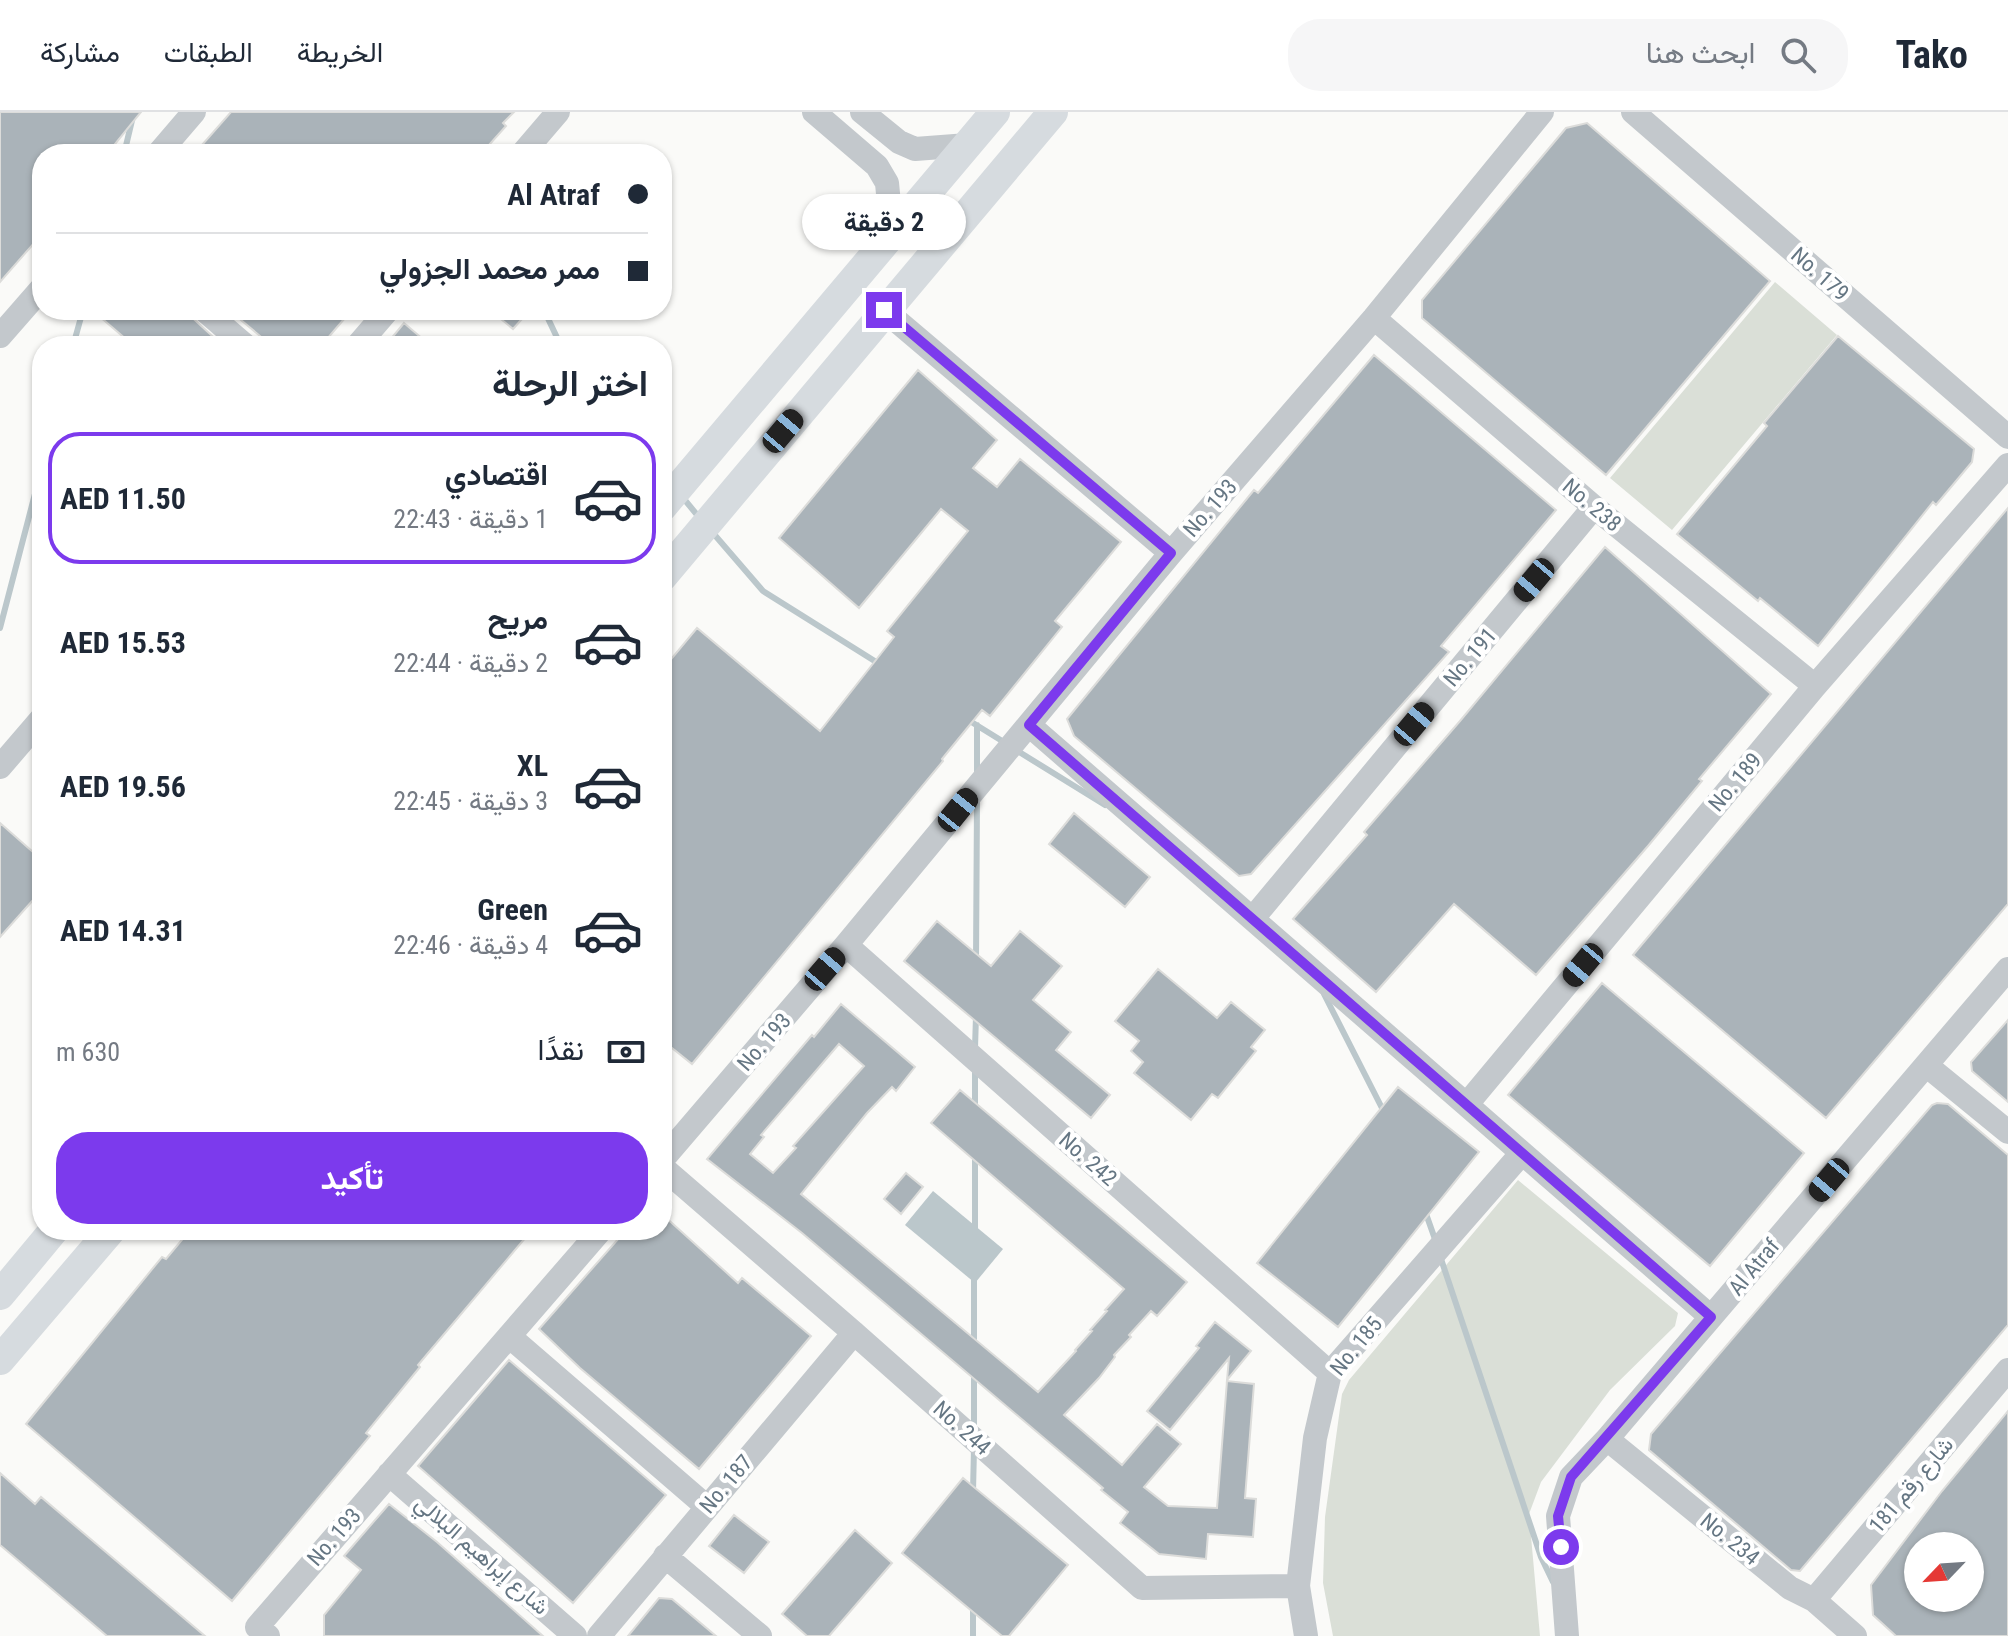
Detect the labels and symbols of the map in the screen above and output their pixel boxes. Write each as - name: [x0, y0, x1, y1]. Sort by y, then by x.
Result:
- callout: 2 دقيقة: [802, 194, 966, 250]
- street label: No. 179: [1786, 242, 1854, 306]
- route end: [866, 292, 902, 328]
- car: [758, 405, 808, 457]
- street label: No. 193: [1178, 474, 1242, 542]
- street label: No. 238: [1558, 474, 1626, 536]
- car: [1509, 554, 1559, 606]
- street label: No. 191: [1439, 623, 1501, 691]
- car: [1389, 698, 1439, 750]
- street label: No. 189: [1704, 748, 1766, 816]
- car: [934, 784, 982, 836]
- car: [1558, 939, 1608, 991]
- car: [800, 943, 850, 995]
- street label: No. 193: [732, 1008, 796, 1076]
- street label: No. 242: [1054, 1127, 1122, 1191]
- car: [1804, 1154, 1854, 1206]
- street label: Al Atraf: [1723, 1234, 1785, 1300]
- street label: No. 185: [1325, 1312, 1387, 1380]
- street label: No. 244: [928, 1396, 996, 1460]
- street label: شارع رقم 181: [1864, 1432, 1960, 1539]
- street label: No. 187: [695, 1450, 757, 1518]
- street label: شارع إبراهيم البلالي: [406, 1490, 554, 1624]
- street label: No. 193: [302, 1503, 366, 1571]
- street label: No. 234: [1696, 1508, 1764, 1570]
- route start: [1543, 1529, 1579, 1565]
- north arrow: [1904, 1532, 1984, 1612]

